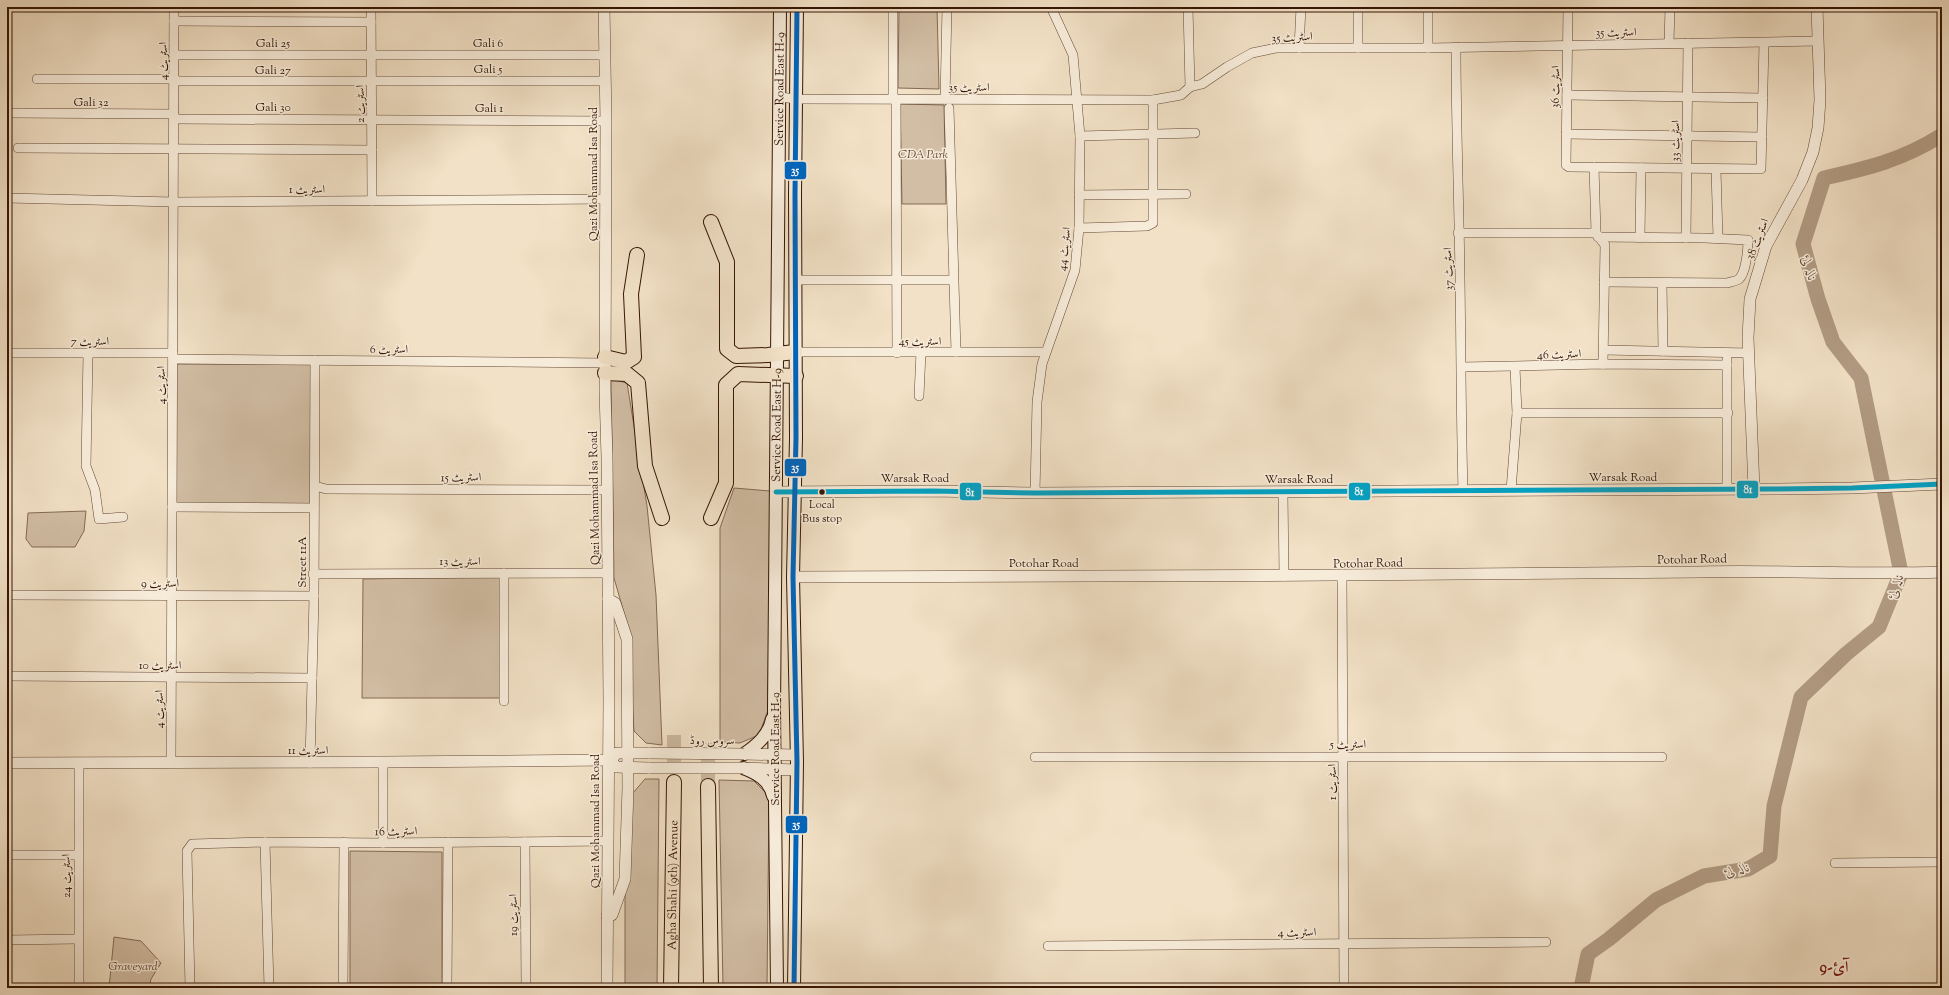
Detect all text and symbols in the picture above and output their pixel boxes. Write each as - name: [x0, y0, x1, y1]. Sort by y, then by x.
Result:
- street label: اسٹریٹ 35: [1595, 24, 1637, 42]
- street label: اسٹریٹ 35: [1271, 28, 1314, 48]
- street label: Service Road East H-9: [771, 32, 790, 146]
- street label: Gali 25: [256, 35, 290, 53]
- street label: Gali 6: [473, 35, 503, 53]
- street label: اسٹریٹ 4: [155, 41, 173, 80]
- street label: Gali 5: [474, 61, 502, 79]
- street label: Gali 27: [255, 62, 291, 80]
- street label: اسٹریٹ 36: [1547, 65, 1565, 109]
- street label: اسٹریٹ 35: [948, 79, 990, 97]
- street label: اسٹریٹ 2: [352, 85, 370, 123]
- street label: Gali 32: [73, 94, 109, 112]
- street label: Gali 30: [255, 99, 291, 117]
- street label: Gali 1: [475, 100, 503, 118]
- street label: Qazi Mohammad Isa Road: [585, 107, 603, 241]
- street label: اسٹریٹ 33: [1667, 119, 1685, 162]
- park label: CDA Park: [898, 146, 948, 164]
- line badge: 35: [784, 161, 807, 180]
- text: 35: [791, 163, 799, 179]
- street label: اسٹریٹ 1: [289, 181, 326, 199]
- street label: اسٹریٹ 38: [1741, 216, 1775, 263]
- street label: اسٹریٹ 44: [1053, 226, 1077, 272]
- street label: اسٹریٹ 37: [1439, 247, 1459, 291]
- water label: نالہ لئ: [1796, 253, 1820, 283]
- street label: اسٹریٹ 7: [71, 333, 110, 351]
- street label: اسٹریٹ 45: [899, 333, 942, 351]
- street label: اسٹریٹ 6: [370, 341, 409, 359]
- street label: اسٹریٹ 46: [1537, 345, 1582, 365]
- street label: اسٹریٹ 4: [153, 365, 171, 404]
- street label: Service Road East H-9: [768, 368, 787, 482]
- street label: Qazi Mohammad Isa Road: [585, 430, 605, 565]
- line badge: 35: [784, 458, 807, 477]
- text: 35: [791, 460, 799, 476]
- street label: اسٹریٹ 15: [441, 469, 482, 487]
- street label: Warsak Road: [1589, 469, 1658, 487]
- street label: Warsak Road: [881, 470, 950, 488]
- street label: Warsak Road: [1265, 471, 1334, 489]
- line badge: 81: [1736, 480, 1759, 499]
- line badge: 81: [959, 482, 982, 501]
- line badge: 81: [1348, 482, 1371, 501]
- text: 81: [1743, 482, 1753, 498]
- text: 81: [1354, 484, 1364, 500]
- text: 81: [965, 485, 975, 501]
- marker: Local Bus stop: [817, 487, 827, 497]
- place label: Local Bus stop: [802, 497, 842, 527]
- street label: Street 11A: [294, 536, 312, 588]
- street label: Potohar Road: [1657, 550, 1727, 570]
- street label: اسٹریٹ 13: [439, 553, 481, 571]
- street label: Potohar Road: [1333, 554, 1403, 574]
- street label: Potohar Road: [1009, 555, 1079, 573]
- water label: نالہ لئ: [1884, 572, 1909, 602]
- street label: اسٹریٹ 9: [141, 575, 179, 593]
- street label: اسٹریٹ 10: [139, 657, 182, 675]
- street label: اسٹریٹ 4: [151, 689, 169, 728]
- street label: Service Road East H-9: [767, 692, 785, 806]
- street label: سروس روڈ: [689, 732, 735, 750]
- street label: اسٹریٹ 5: [1329, 736, 1367, 754]
- street label: اسٹریٹ 11: [288, 742, 329, 760]
- street label: Qazi Mohammad Isa Road: [587, 754, 605, 888]
- street label: اسٹریٹ 1: [1324, 763, 1342, 800]
- line badge: 35: [785, 815, 808, 834]
- text: 35: [792, 817, 800, 833]
- street label: Agha Shahi (9th) Avenue: [664, 820, 683, 950]
- street label: اسٹریٹ 16: [375, 823, 418, 841]
- street label: اسٹریٹ 24: [58, 854, 76, 898]
- water label: نالہ لئ: [1722, 859, 1752, 883]
- street label: اسٹریٹ 19: [505, 894, 523, 936]
- street label: اسٹریٹ 4: [1278, 924, 1317, 942]
- district label: آئ-9: [1820, 957, 1851, 980]
- park label: Graveyard: [108, 958, 158, 976]

